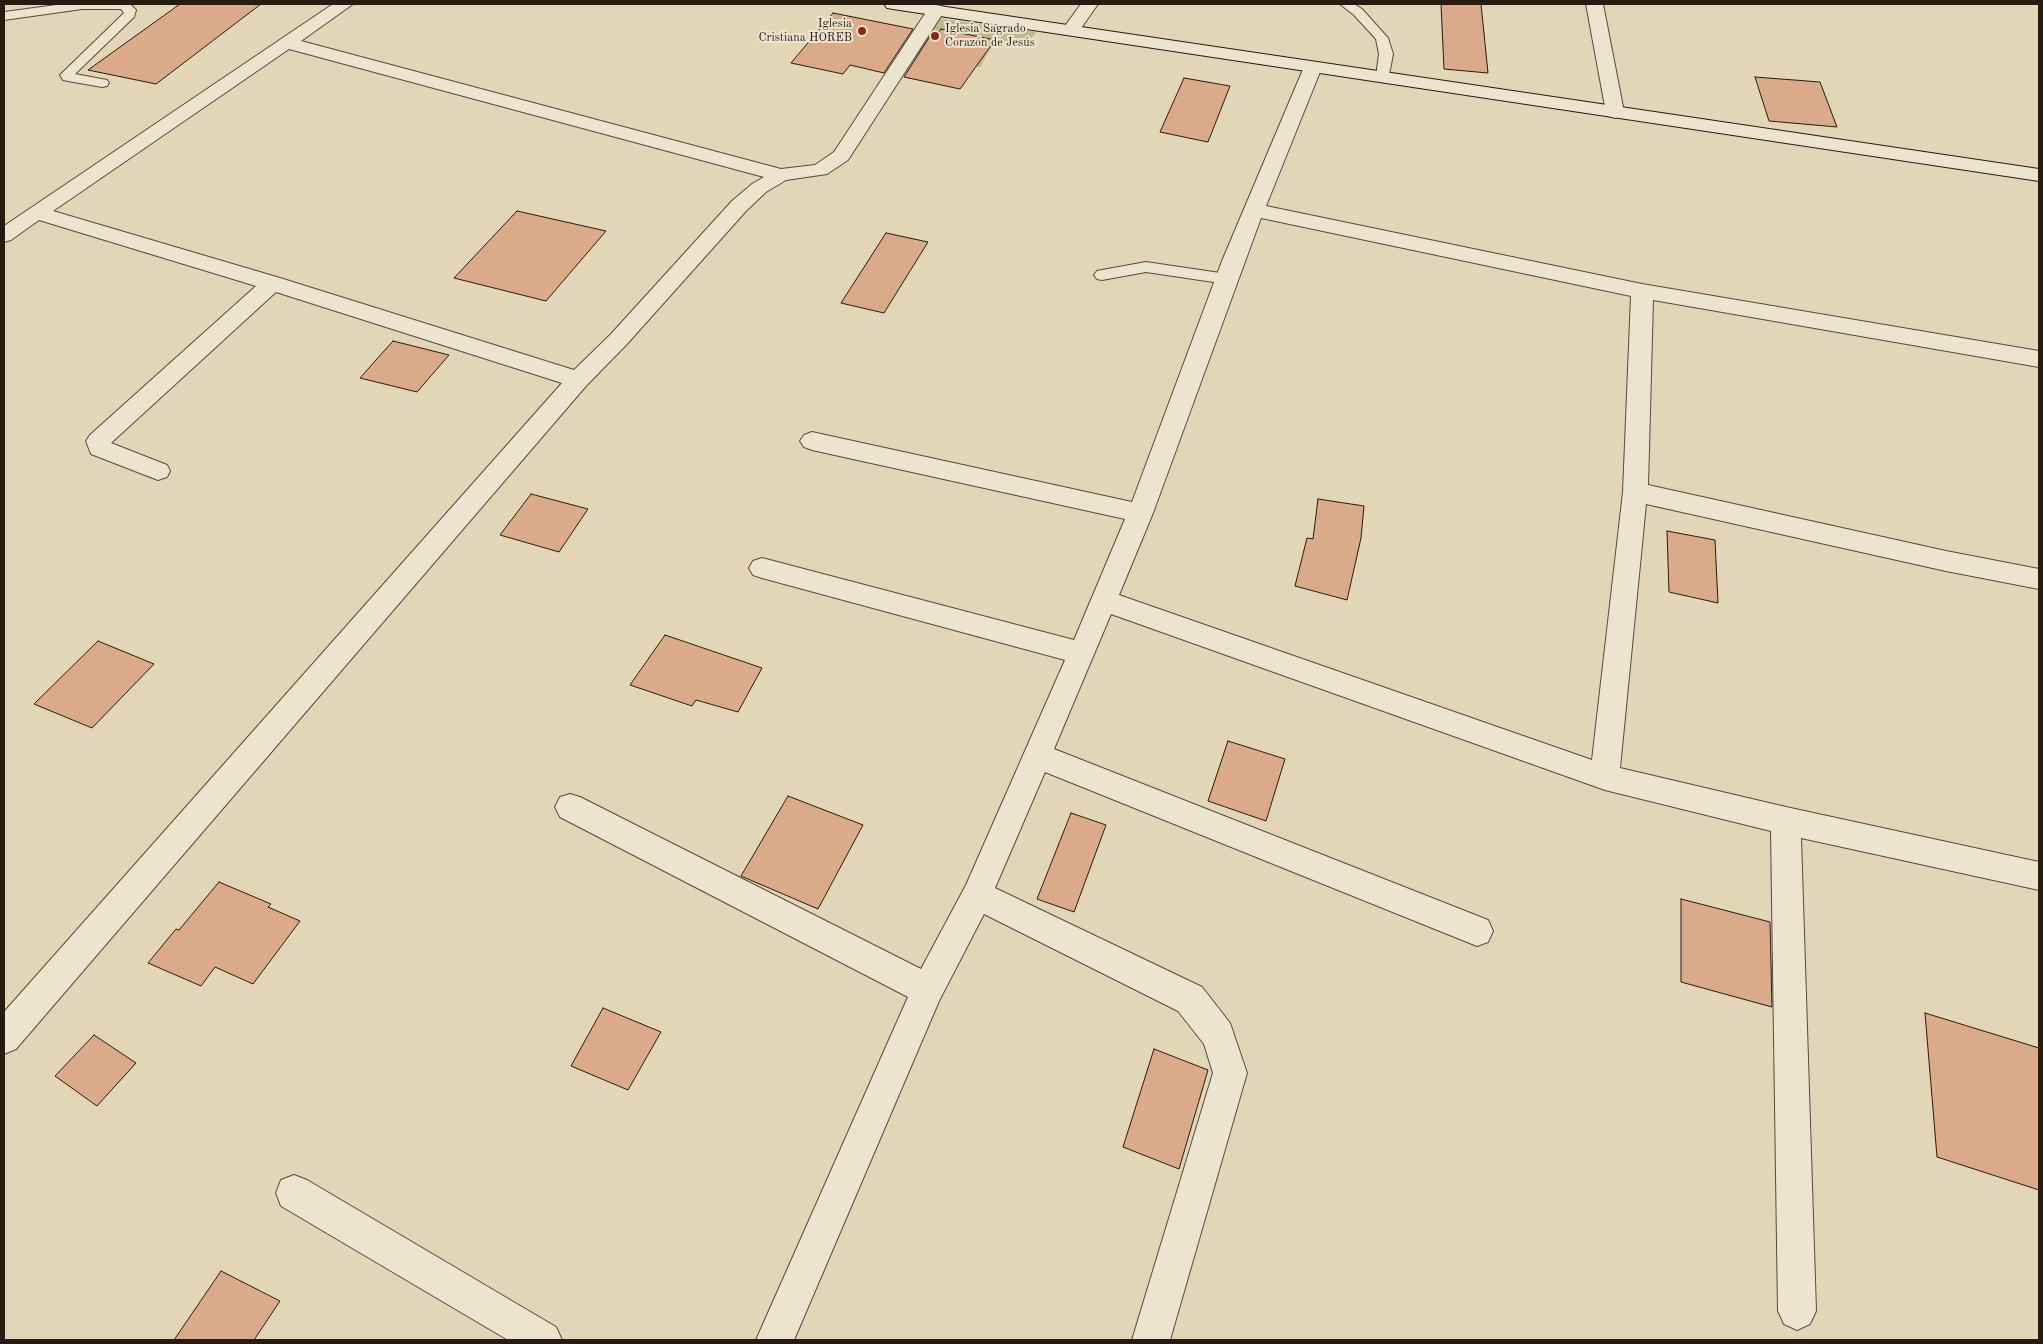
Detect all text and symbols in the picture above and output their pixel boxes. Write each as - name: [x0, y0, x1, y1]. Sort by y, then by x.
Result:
- place label: Iglesia Cristiana HOREB: [758, 17, 852, 45]
- place label: Iglesia Sagrado Corazón de Jesús: [945, 22, 1035, 50]
- marker: Iglesia Cristiana HOREB: [856, 25, 868, 37]
- marker: Iglesia Sagrado Corazón de Jesús: [929, 30, 941, 42]

